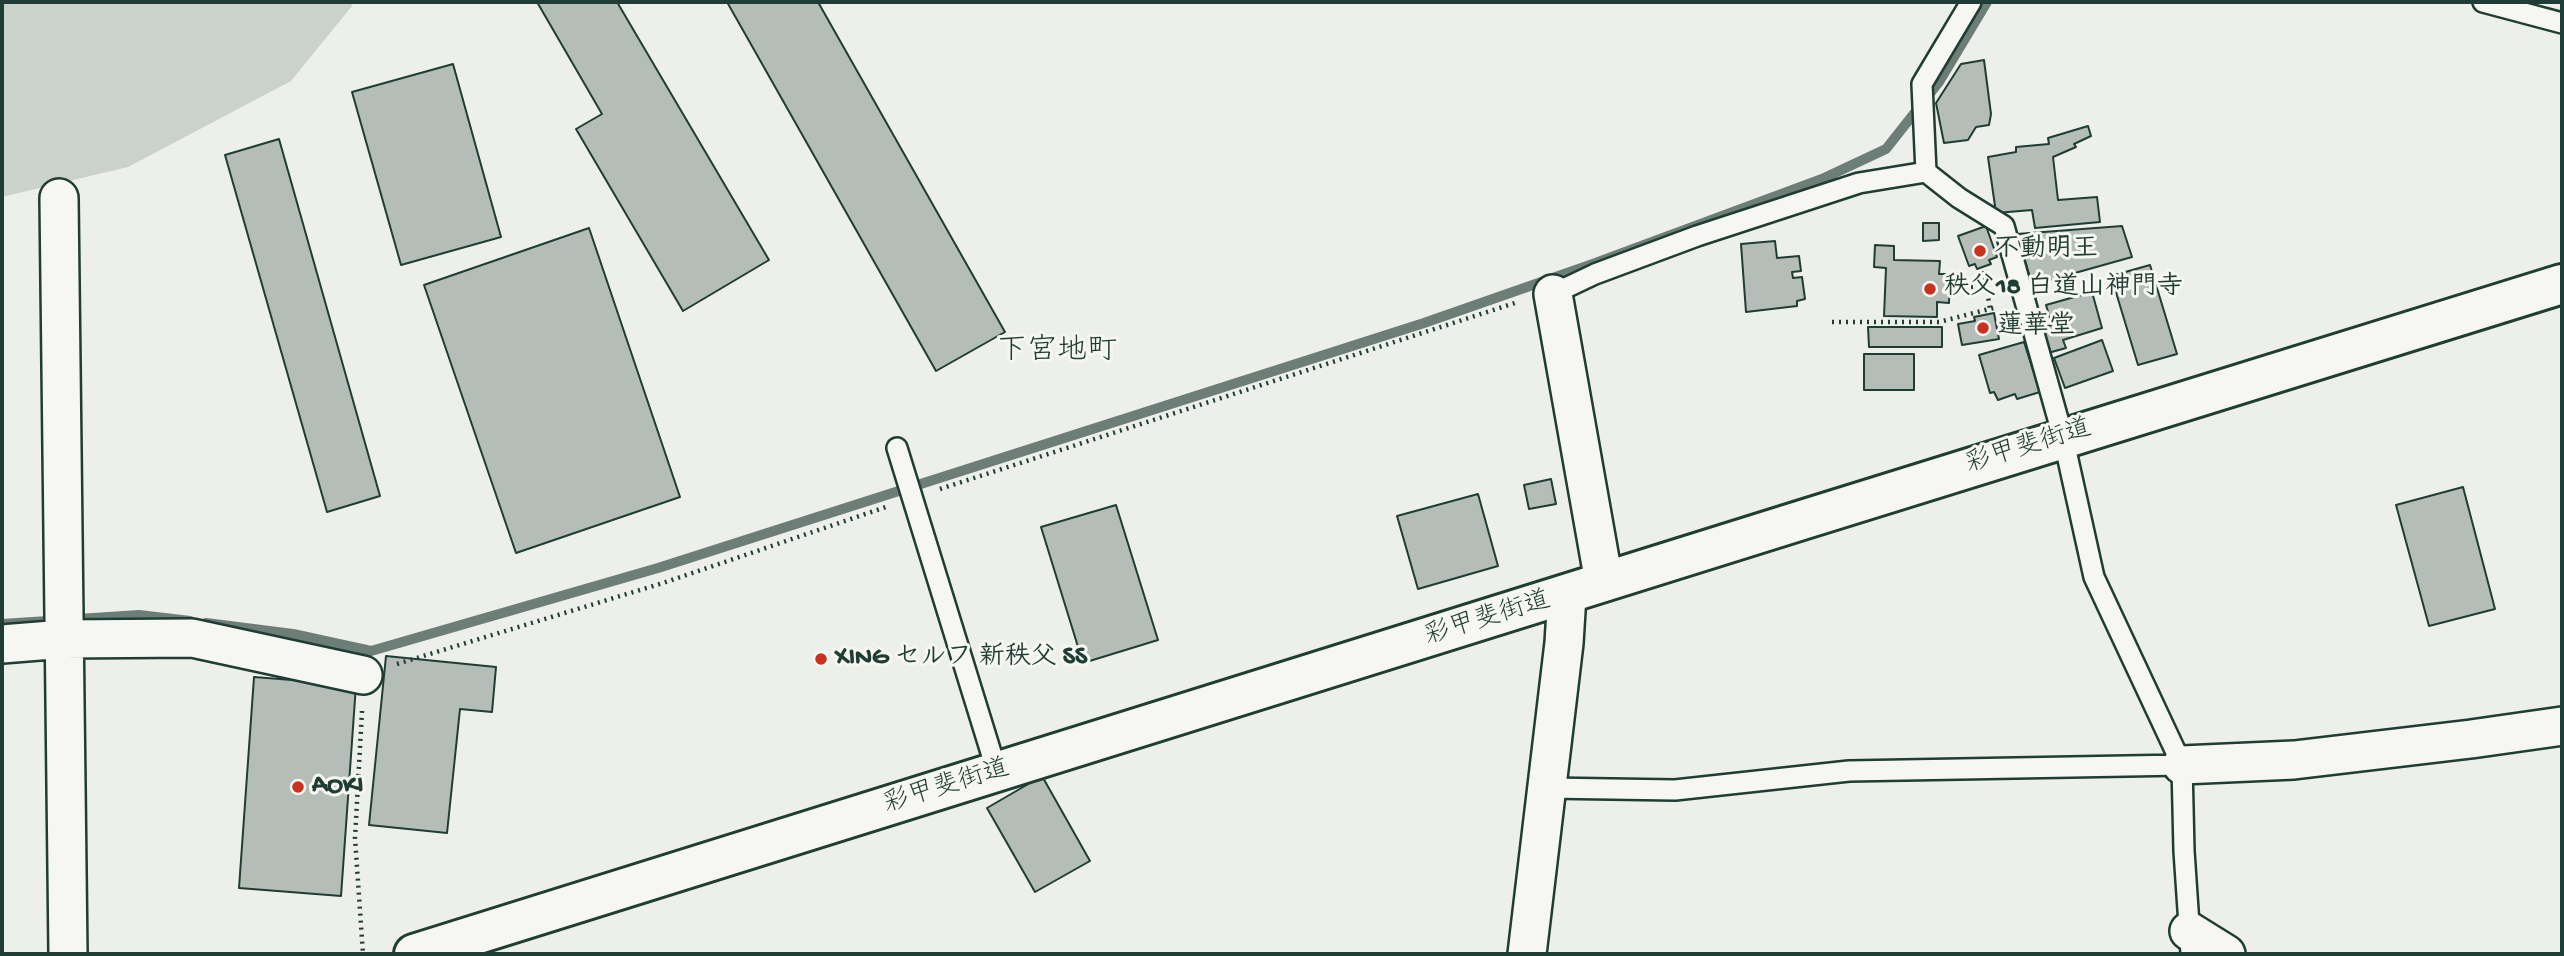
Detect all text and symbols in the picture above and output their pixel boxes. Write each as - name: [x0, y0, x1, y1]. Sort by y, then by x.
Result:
- place label: 不動明王: [1994, 235, 2098, 267]
- marker: 不動明王: [1972, 243, 1988, 259]
- place label: 秩父18 白道山神門寺: [1944, 273, 2183, 305]
- marker: 秩父18 白道山神門寺: [1922, 281, 1938, 297]
- place label: 蓮華堂: [1997, 312, 2075, 344]
- marker: 蓮華堂: [1975, 320, 1991, 336]
- district label: 下宮地町: [997, 335, 1117, 371]
- street label: 彩甲斐街道: [1962, 414, 2096, 482]
- street label: 彩甲斐街道: [1421, 586, 1555, 654]
- place label: XING セルフ 新秩父 SS: [835, 643, 1087, 675]
- marker: XING セルフ 新秩父 SS: [813, 651, 829, 667]
- street label: 彩甲斐街道: [880, 754, 1014, 822]
- place label: AOKI: [312, 771, 364, 803]
- marker: AOKI: [290, 779, 306, 795]

